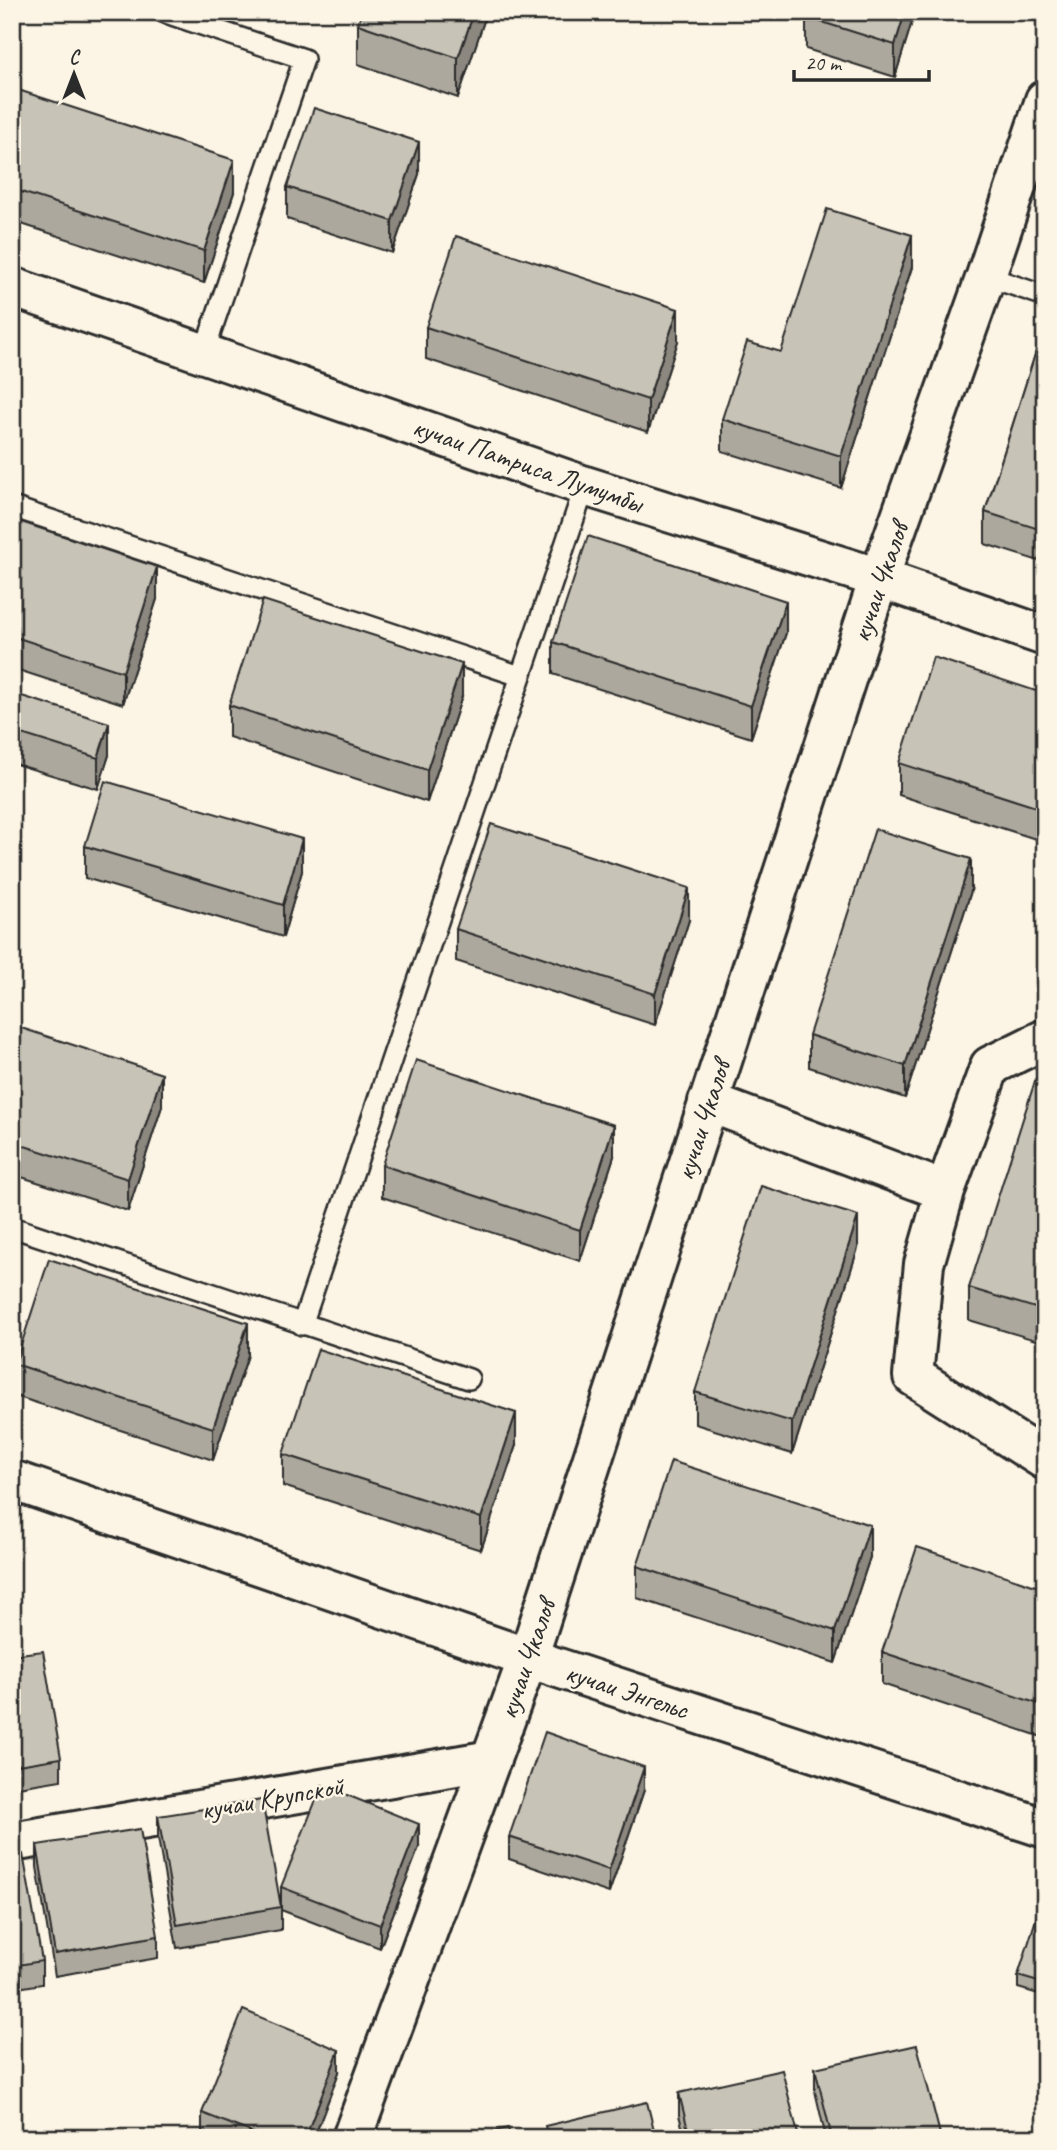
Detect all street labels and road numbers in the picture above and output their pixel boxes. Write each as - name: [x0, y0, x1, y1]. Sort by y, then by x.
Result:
- street label: кучаи Патриса Лумумбы: [408, 409, 650, 521]
- street label: кучаи Чкалов: [843, 513, 918, 646]
- street label: кучаи Чкалов: [667, 1051, 740, 1184]
- street label: кучаи Чкалов: [490, 1590, 565, 1723]
- street label: кучаи Энгельс: [561, 1654, 695, 1727]
- street label: кучаи Крупской: [198, 1767, 348, 1827]

